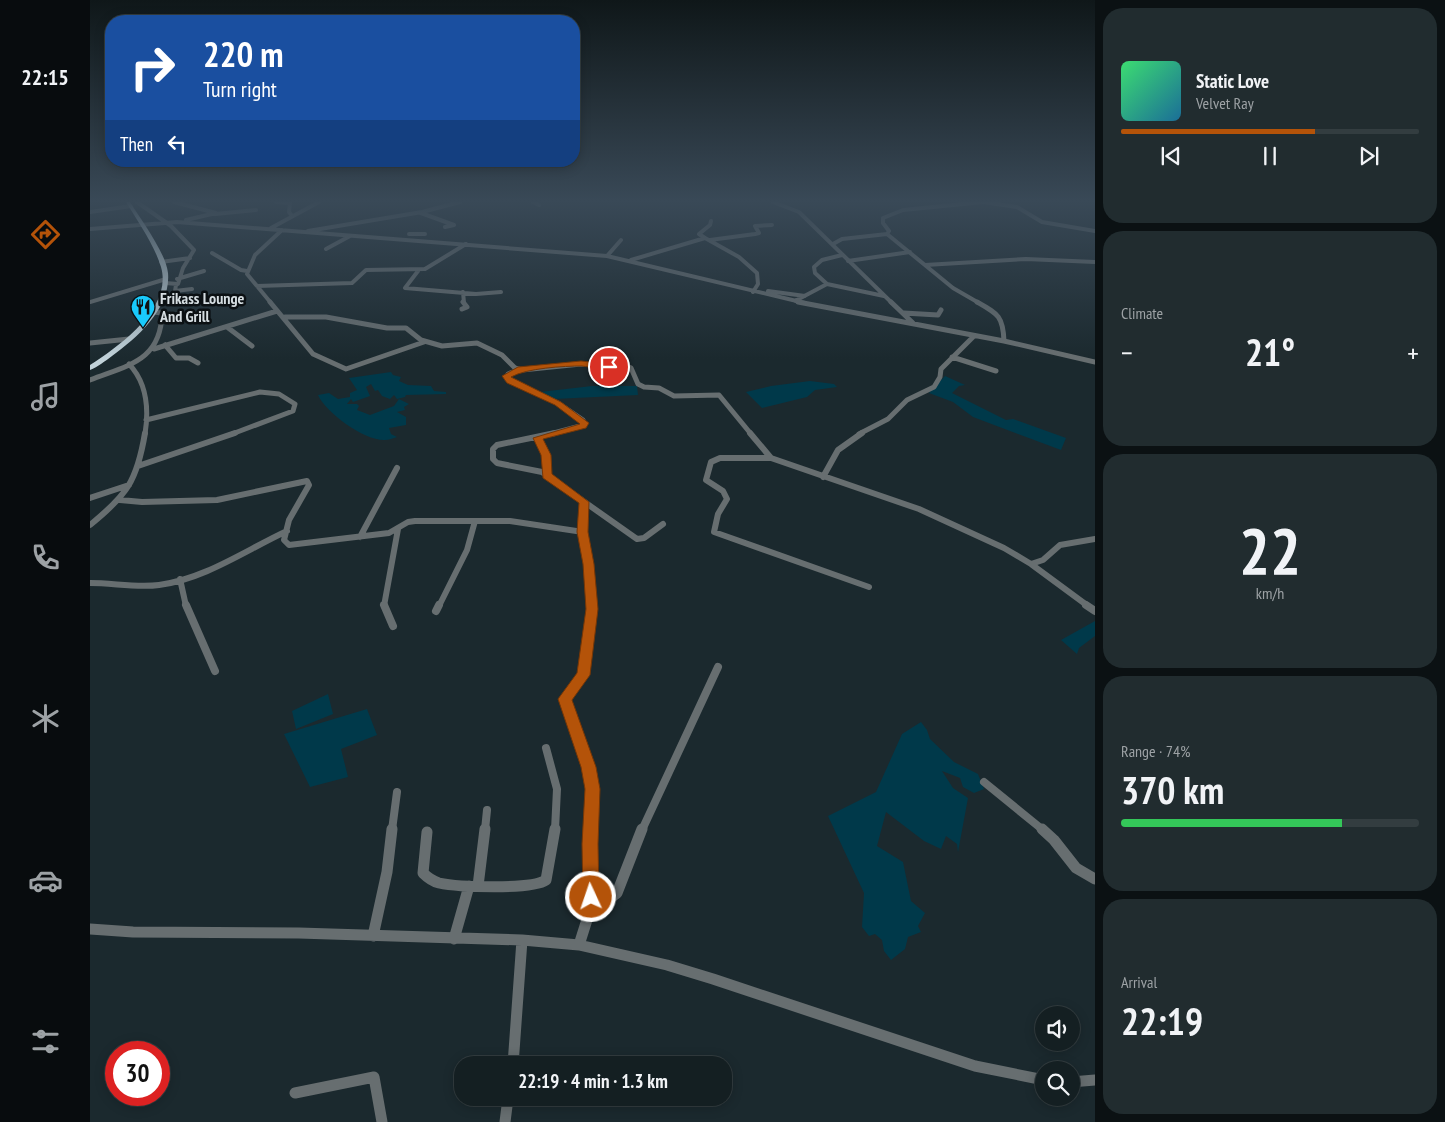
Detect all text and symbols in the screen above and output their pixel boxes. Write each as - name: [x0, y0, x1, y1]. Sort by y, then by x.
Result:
- text: 220 m: [203, 31, 284, 77]
- icon: right: [120, 35, 185, 100]
- text: 22:15: [21, 63, 69, 91]
- text: Static Love: [1196, 69, 1269, 93]
- text: Turn right: [203, 75, 277, 103]
- text: Velvet Ray: [1196, 93, 1254, 113]
- icon: left: [163, 130, 191, 158]
- text: Then: [120, 132, 153, 156]
- icon: previous: [1157, 142, 1185, 170]
- icon: pause: [1256, 142, 1284, 170]
- icon: next: [1355, 142, 1383, 170]
- icon: directions: [28, 217, 63, 252]
- place label: Frikass Lounge And Grill: [159, 288, 245, 326]
- restaurant icon: Frikass Lounge And Grill: [130, 294, 156, 328]
- text: Climate: [1121, 303, 1163, 323]
- text: 21°: [1245, 327, 1295, 376]
- text: −: [1121, 334, 1133, 371]
- text: +: [1407, 334, 1419, 371]
- pin: [588, 346, 630, 388]
- icon: arrive: [595, 353, 623, 381]
- icon: music: [28, 379, 63, 414]
- text: 22: [1239, 508, 1301, 592]
- icon: phone: [28, 540, 63, 575]
- text: km/h: [1256, 583, 1284, 603]
- icon: climate: [28, 701, 63, 736]
- text: Range · 74%: [1121, 741, 1190, 761]
- text: 370 km: [1121, 765, 1224, 814]
- icon: car: [28, 863, 63, 898]
- position arrow: [564, 870, 616, 922]
- text: Arrival: [1121, 972, 1157, 992]
- text: 22:19: [1121, 996, 1203, 1045]
- map controls: [1035, 1006, 1080, 1106]
- button: sound: [1035, 1006, 1080, 1051]
- icon: filters: [28, 1024, 63, 1059]
- speed limit sign: 30: [105, 1041, 170, 1106]
- button: search: [1035, 1061, 1080, 1106]
- text: 22:19 · 4 min · 1.3 km: [518, 1069, 668, 1093]

